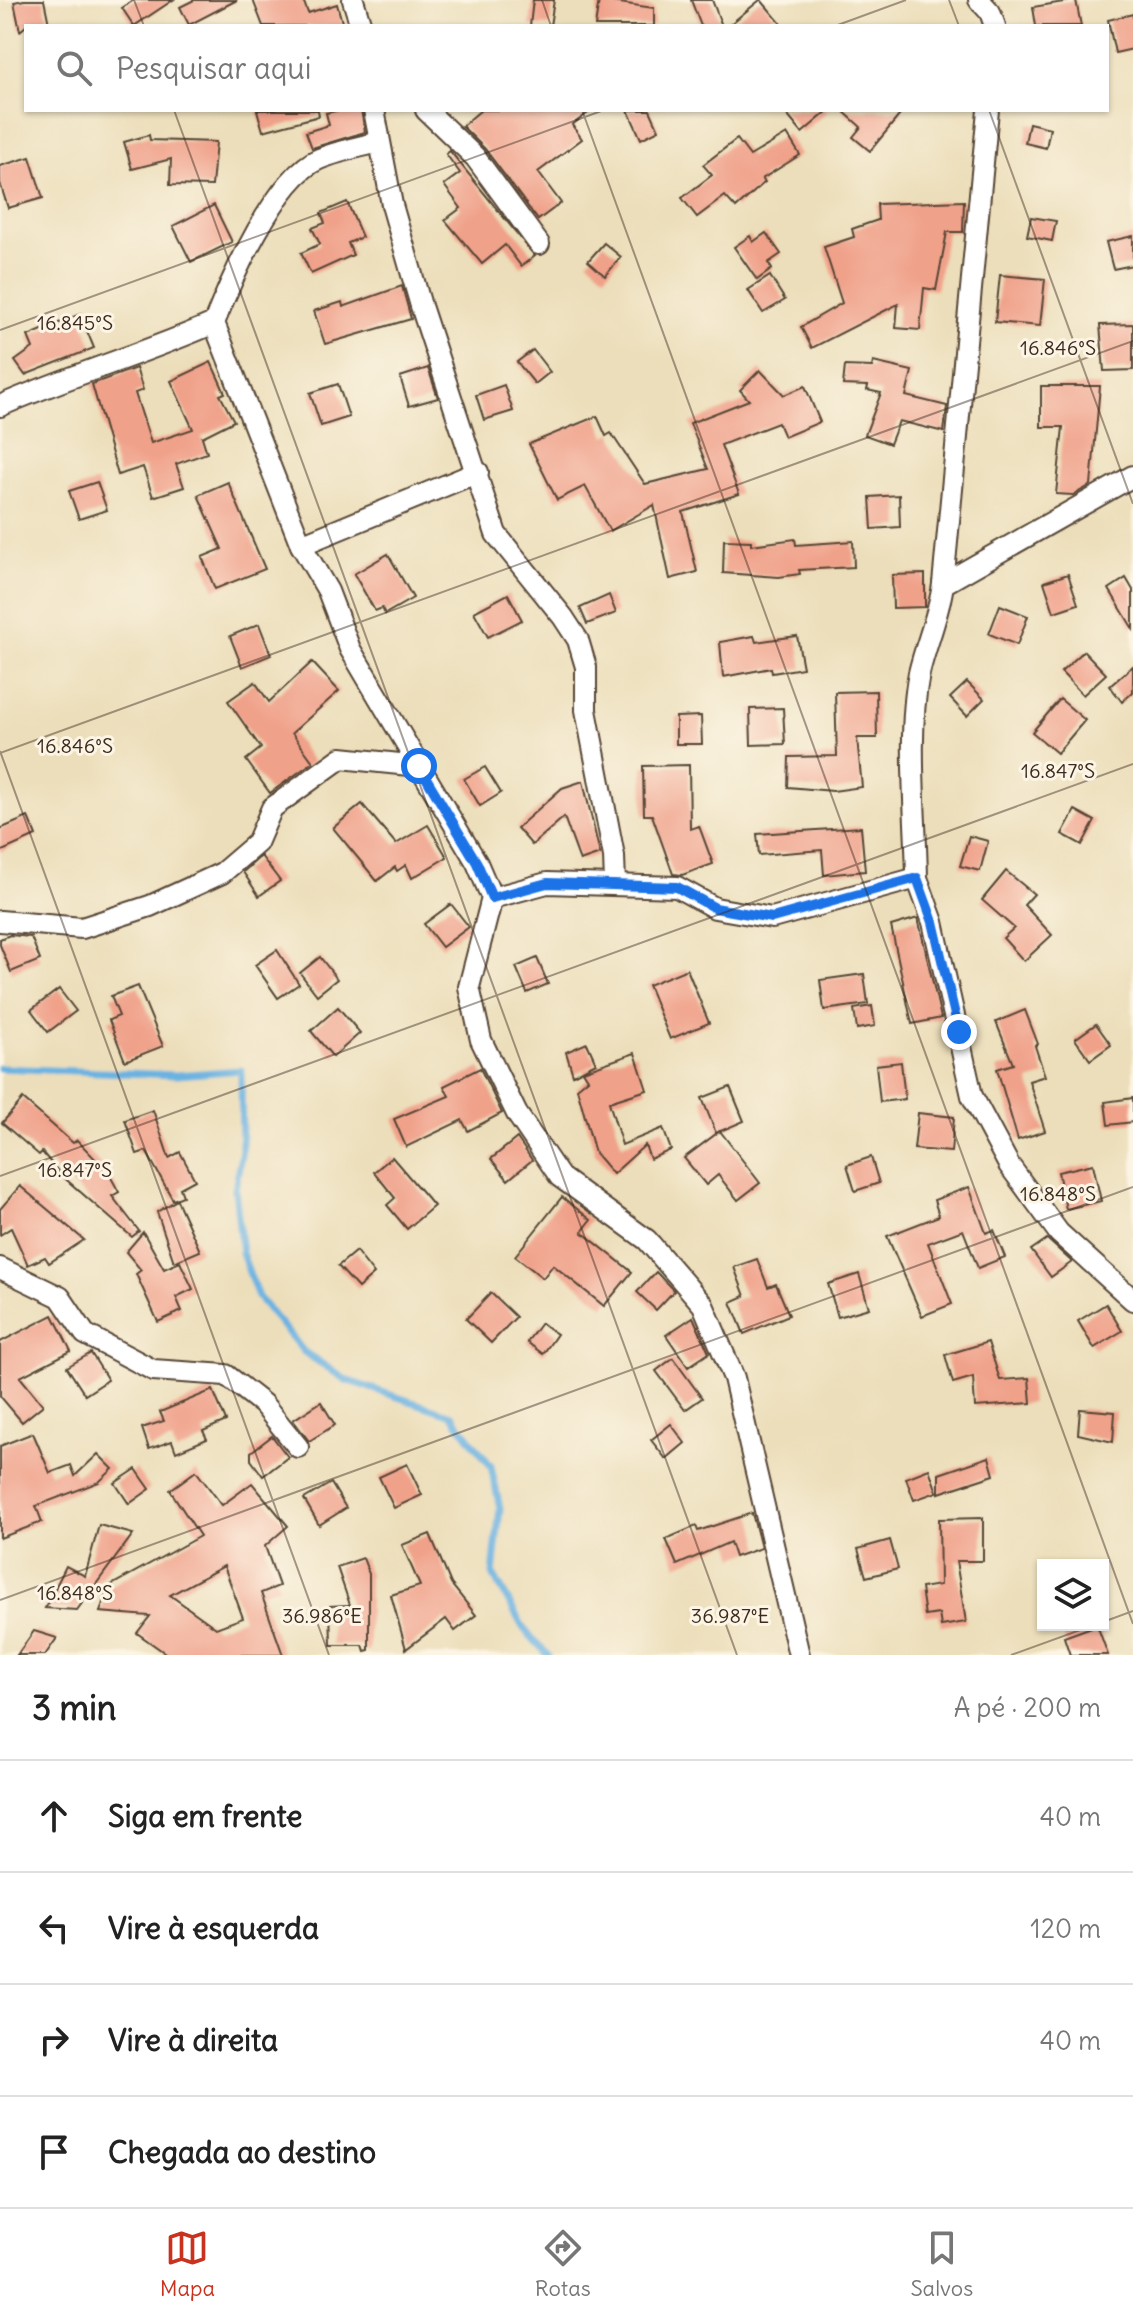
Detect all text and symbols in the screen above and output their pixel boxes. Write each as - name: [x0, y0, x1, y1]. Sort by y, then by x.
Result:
- search box: [24, 24, 1109, 112]
- icon: search: [52, 46, 96, 90]
- text: Pesquisar aqui: [116, 49, 312, 87]
- text: 16.845°S: [37, 310, 113, 335]
- text: 16.846°S: [1020, 335, 1096, 360]
- text: 16.846°S: [37, 733, 113, 758]
- route start: [401, 748, 437, 784]
- text: 16.847°S: [1021, 758, 1095, 783]
- route end: [941, 1014, 977, 1050]
- text: 16.847°S: [38, 1157, 112, 1182]
- text: 16.848°S: [1020, 1181, 1096, 1206]
- map controls: [1037, 1559, 1109, 1631]
- button: layers: [1037, 1559, 1109, 1631]
- text: 16.848°S: [37, 1580, 113, 1605]
- text: 36.986°E: [282, 1603, 362, 1628]
- text: 36.987°E: [691, 1603, 769, 1628]
- text: 3 min: [32, 1686, 117, 1729]
- text: A pé · 200 m: [954, 1691, 1101, 1724]
- icon: ahead: [32, 1794, 76, 1838]
- text: Siga em frente: [108, 1797, 302, 1835]
- text: 40 m: [1040, 1800, 1101, 1833]
- icon: left: [32, 1906, 76, 1950]
- text: Vire à esquerda: [108, 1909, 319, 1947]
- text: 120 m: [1030, 1912, 1101, 1945]
- icon: right: [32, 2018, 76, 2062]
- text: Vire à direita: [108, 2021, 278, 2059]
- text: 40 m: [1040, 2024, 1101, 2057]
- icon: arrive: [32, 2130, 76, 2174]
- text: Chegada ao destino: [108, 2133, 376, 2171]
- tab: Mapa: [160, 2226, 215, 2302]
- tab: Rotas: [535, 2226, 591, 2302]
- tab: Salvos: [910, 2226, 973, 2302]

